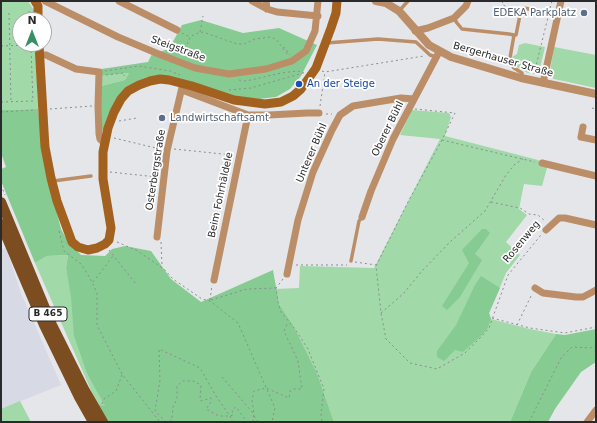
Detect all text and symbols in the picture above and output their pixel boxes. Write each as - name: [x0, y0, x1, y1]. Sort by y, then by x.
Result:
- place label: EDEKA Parkplatz: [493, 7, 576, 19]
- marker: EDEKA Parkplatz: [579, 8, 589, 18]
- north arrow: [12, 12, 52, 52]
- text: N: [27, 14, 37, 27]
- street label: Steigstraße: [149, 34, 207, 64]
- street label: Bergerhauser Straße: [451, 40, 555, 80]
- place label: An der Steige: [307, 78, 375, 90]
- marker: An der Steige: [294, 79, 304, 89]
- street label: Oberer Bühl: [369, 99, 407, 159]
- place label: Landwirtschaftsamt: [170, 112, 269, 124]
- marker: Landwirtschaftsamt: [157, 113, 167, 123]
- street label: Unterer Bühl: [294, 121, 330, 185]
- street label: Osterbergstraße: [144, 129, 168, 211]
- street label: Beim Fohrhäldele: [206, 151, 236, 239]
- street label: Rosenweg: [501, 219, 543, 265]
- road number: B 465: [29, 307, 67, 321]

